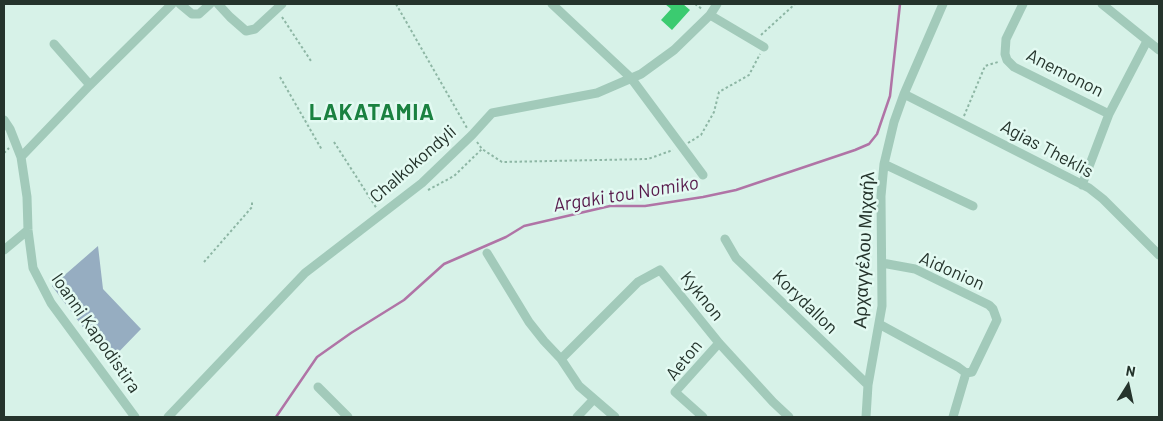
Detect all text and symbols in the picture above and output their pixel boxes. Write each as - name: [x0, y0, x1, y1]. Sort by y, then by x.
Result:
- street label: Anemonon: [1023, 44, 1107, 102]
- district label: LAKATAMIA: [308, 100, 436, 126]
- street label: Agias Theklis: [997, 116, 1097, 182]
- street label: Chalkokondyli: [365, 121, 461, 207]
- water label: Argaki tou Nomiko: [552, 171, 700, 217]
- street label: Αρχαγγέλου Μιχαήλ: [849, 171, 879, 329]
- street label: Aidonion: [916, 247, 988, 295]
- street label: Korydallon: [768, 266, 842, 338]
- street label: Kyknon: [676, 267, 728, 325]
- street label: Ioanni Kapodistira: [47, 269, 145, 397]
- street label: Aeton: [661, 335, 707, 385]
- north arrow: [1103, 361, 1153, 411]
- text: N: [1125, 362, 1137, 380]

